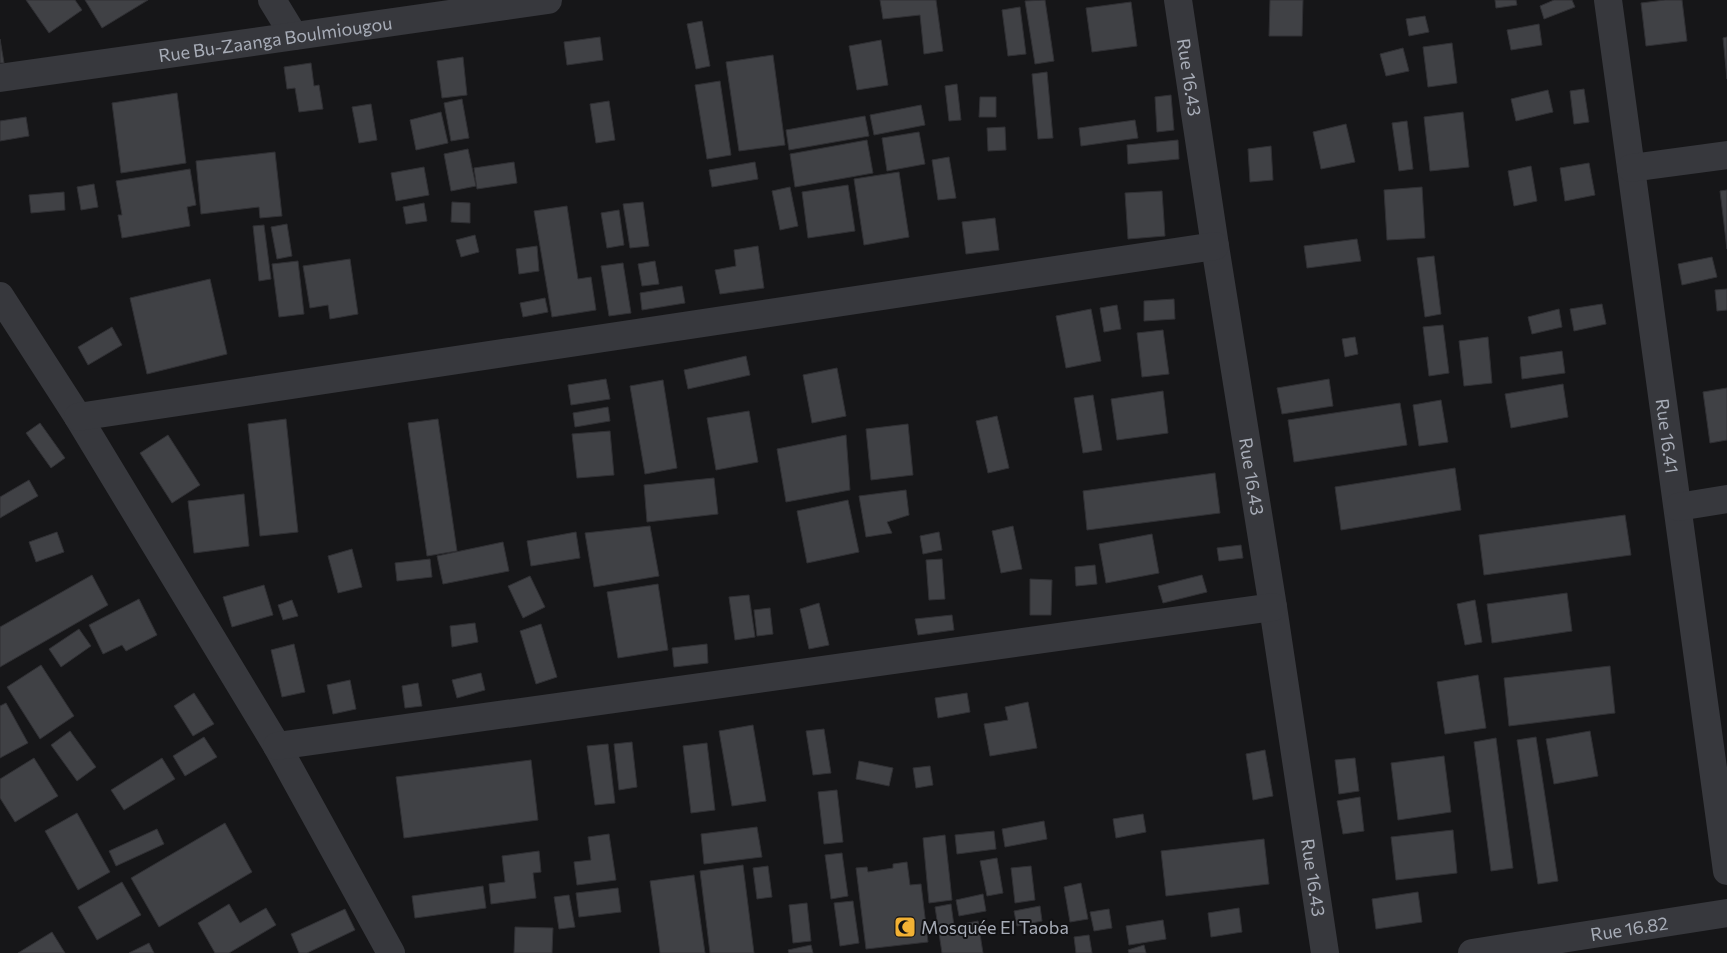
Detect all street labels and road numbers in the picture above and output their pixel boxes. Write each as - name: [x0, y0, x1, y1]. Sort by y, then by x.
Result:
- street label: Rue Bu-Zaanga Boulmiougou: [157, 11, 394, 66]
- street label: Rue 16.43: [1173, 37, 1206, 118]
- street label: Rue 16.41: [1652, 397, 1684, 475]
- street label: Rue 16.43: [1235, 436, 1269, 517]
- street label: Rue 16.43: [1297, 837, 1330, 918]
- street label: Rue 16.82: [1589, 911, 1669, 945]

